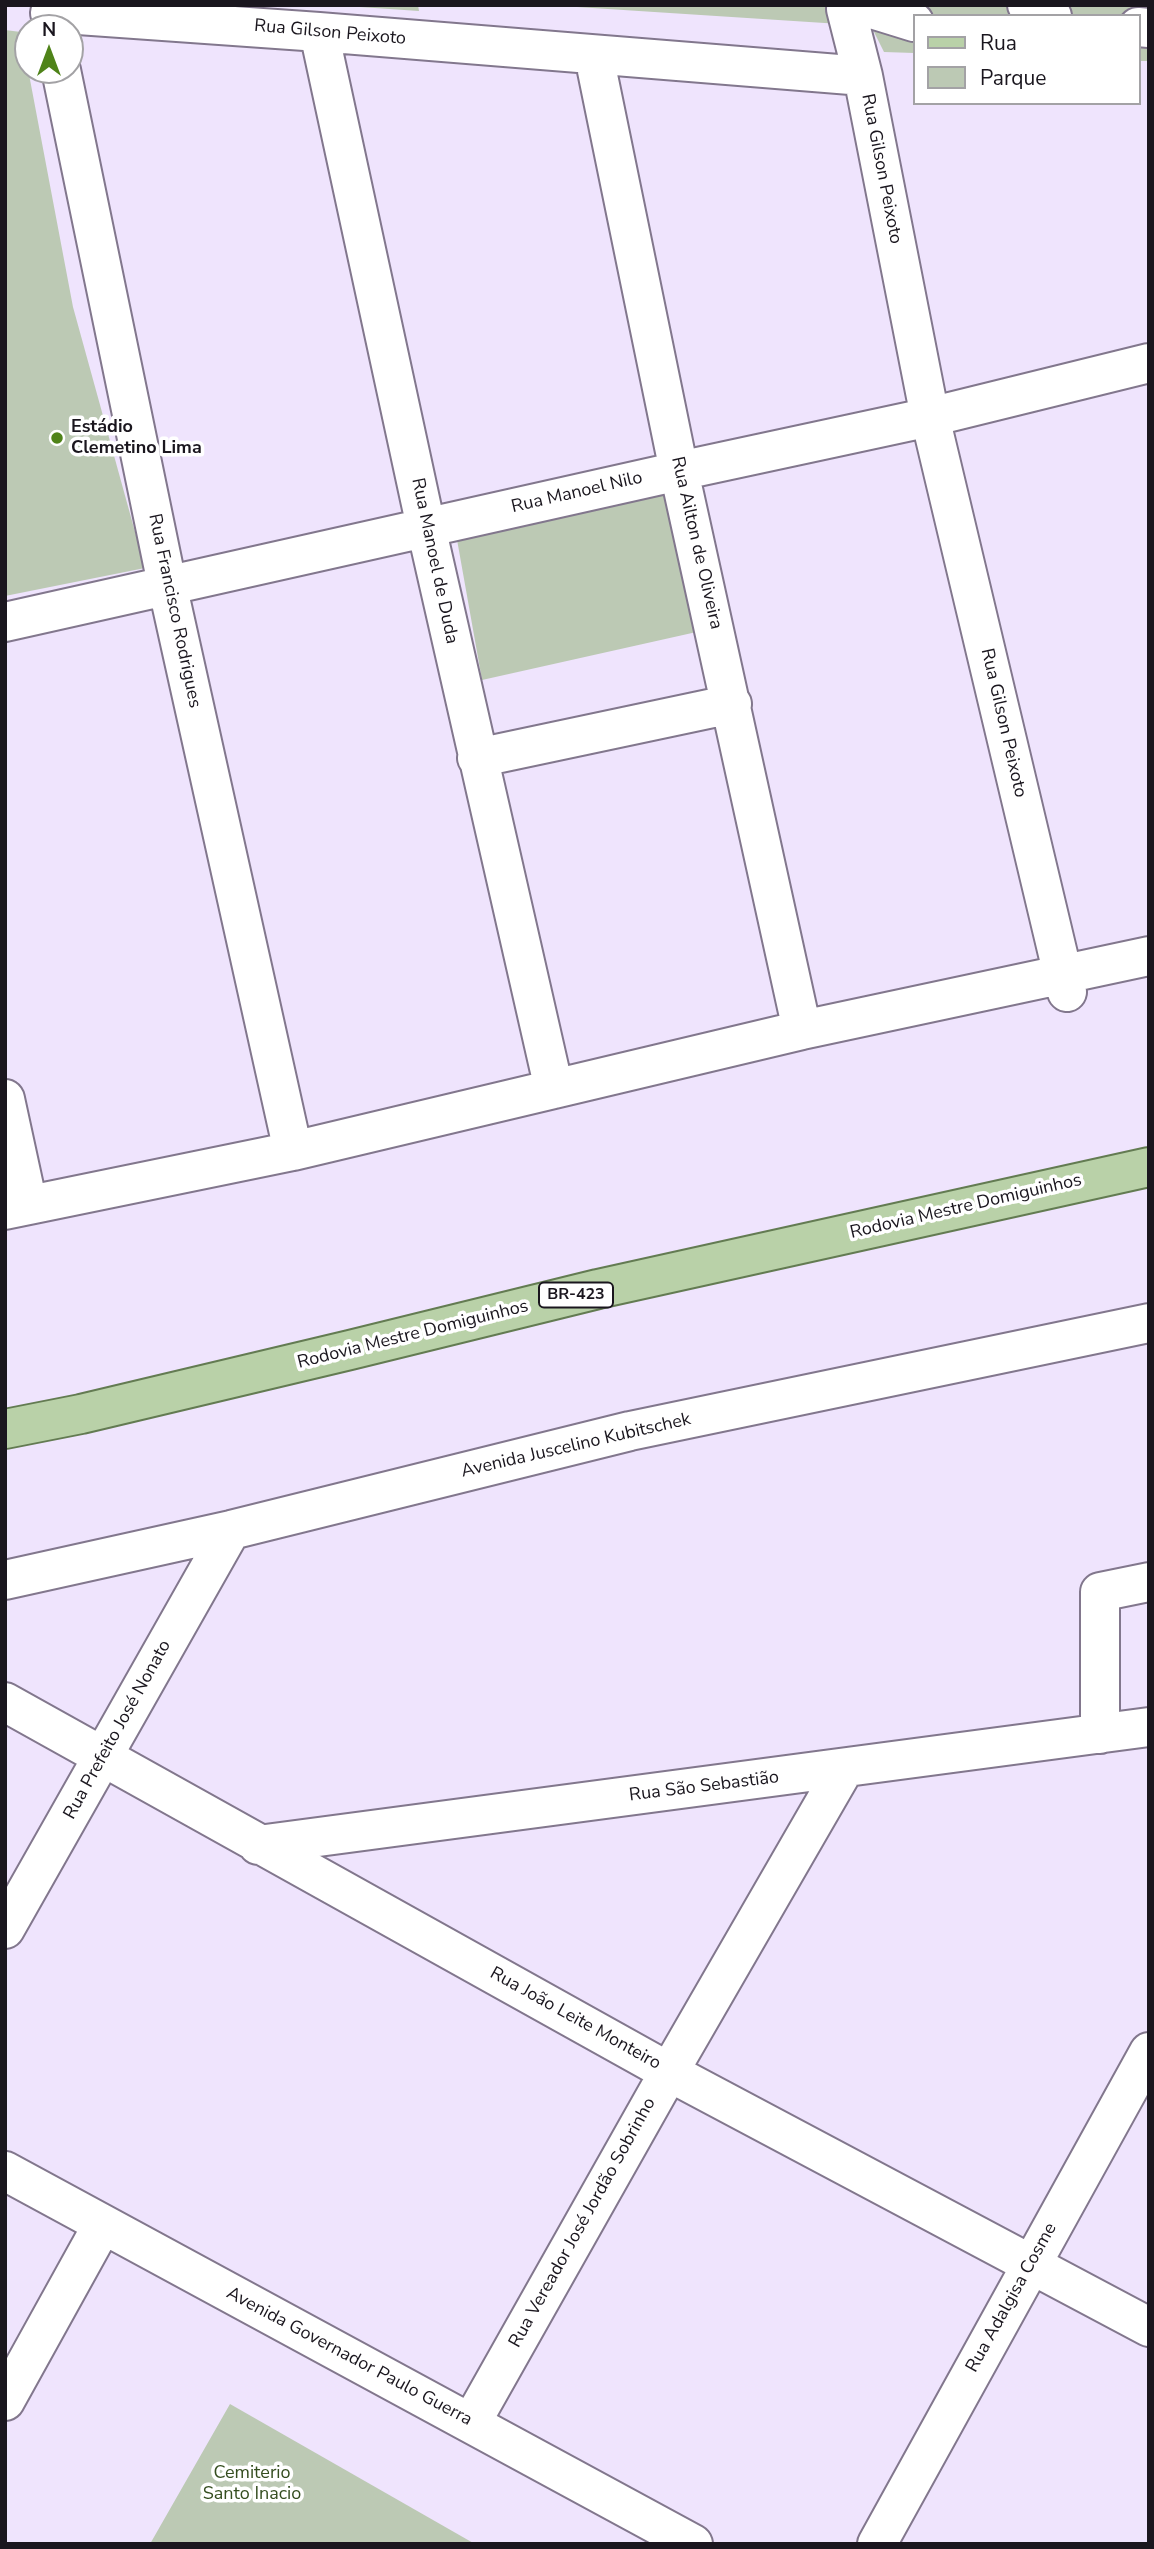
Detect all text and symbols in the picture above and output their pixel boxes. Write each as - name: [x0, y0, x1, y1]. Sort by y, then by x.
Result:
- north arrow: [14, 14, 84, 84]
- legend: [912, 14, 1140, 105]
- street label: Rua Gilson Peixoto: [253, 16, 407, 50]
- text: N: [42, 17, 56, 43]
- text: Rua: [980, 29, 1017, 57]
- text: Parque: [980, 64, 1047, 92]
- street label: Rua Gilson Peixoto: [856, 92, 906, 246]
- place label: Estádio Clemetino Lima: [71, 417, 202, 460]
- marker: Estádio Clemetino Lima: [49, 430, 65, 446]
- street label: Rua Ailton de Oliveira: [666, 455, 726, 631]
- street label: Rua Manoel Nilo: [509, 467, 645, 519]
- street label: Rua Manoel de Duda: [406, 476, 462, 646]
- street label: Rua Francisco Rodrigues: [143, 512, 205, 710]
- street label: Rua Gilson Peixoto: [975, 646, 1031, 800]
- street label: Rodovia Mestre Domiguinhos: [848, 1170, 1084, 1244]
- road number: BR-423: [539, 1282, 613, 1308]
- street label: Rodovia Mestre Domiguinhos: [295, 1296, 531, 1374]
- street label: Avenida Juscelino Kubitschek: [459, 1409, 693, 1483]
- street label: Rua Prefeito José Nonato: [60, 1637, 176, 1823]
- street label: Rua São Sebastião: [628, 1767, 780, 1807]
- street label: Rua João Leite Monteiro: [486, 1963, 664, 2075]
- street label: Rua Vereador José Jordão Sobrinho: [505, 2094, 661, 2352]
- street label: Rua Adalgisa Cosme: [962, 2220, 1062, 2376]
- street label: Avenida Governador Paulo Guerra: [222, 2283, 476, 2431]
- park label: Cemiterio Santo Inacio: [203, 2463, 301, 2506]

